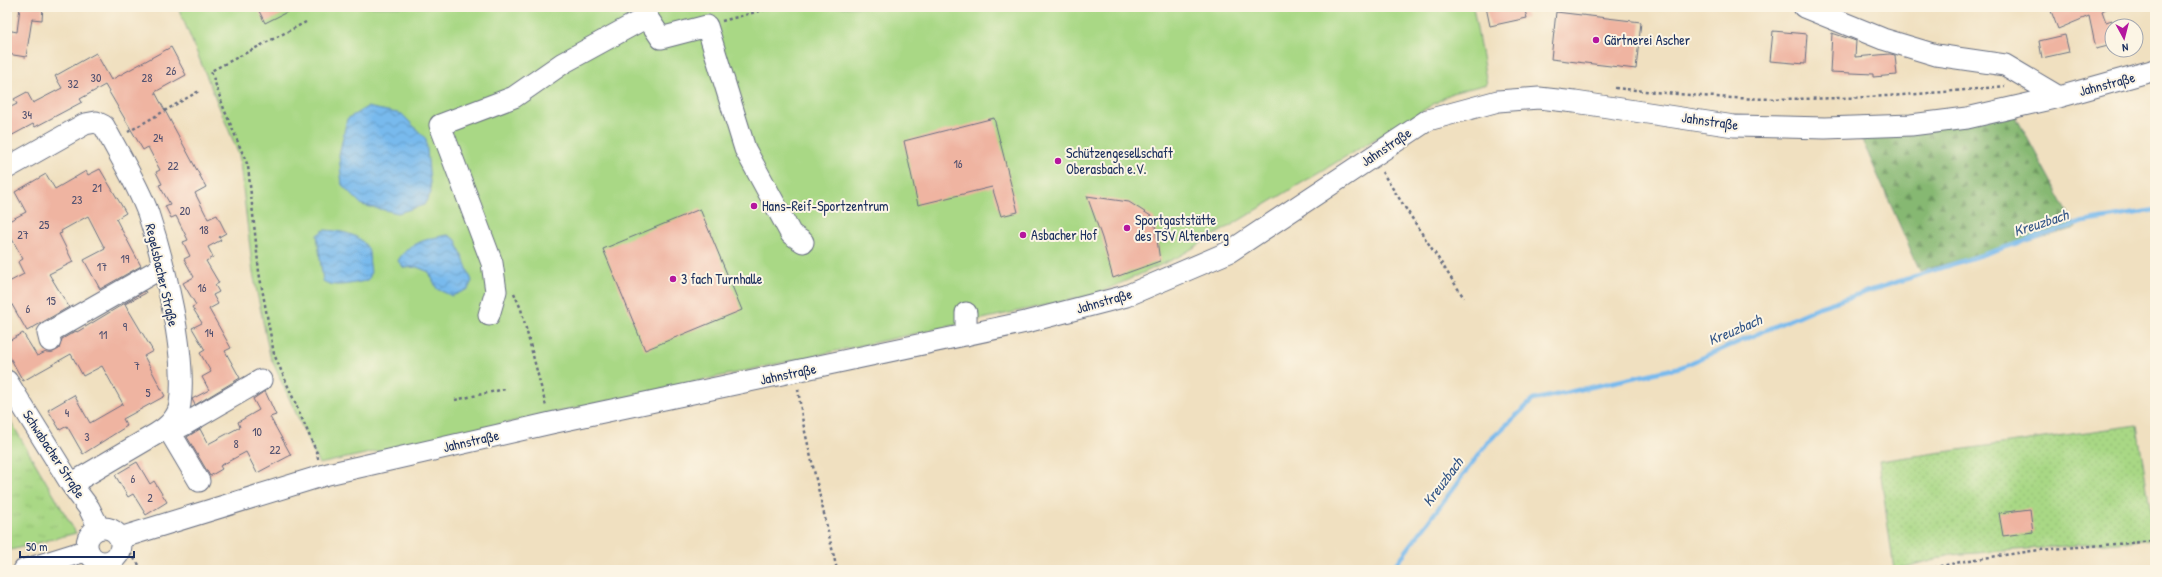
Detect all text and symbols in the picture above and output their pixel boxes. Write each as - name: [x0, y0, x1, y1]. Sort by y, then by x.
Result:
- north arrow: [2104, 18, 2144, 58]
- place label: Gärtnerei Ascher: [1604, 30, 1691, 49]
- marker: Gärtnerei Ascher: [1591, 35, 1601, 45]
- text: N: [2121, 41, 2129, 55]
- house number: 26: [166, 62, 176, 79]
- street label: Jahnstraße: [2077, 67, 2137, 101]
- house number: 30: [91, 69, 101, 86]
- house number: 28: [142, 69, 152, 86]
- house number: 32: [68, 75, 79, 92]
- house number: 34: [22, 106, 32, 123]
- street label: Jahnstraße: [1680, 107, 1740, 135]
- street label: Jahnstraße: [1357, 123, 1416, 171]
- house number: 24: [153, 129, 164, 146]
- place label: Schützengesellschaft Oberasbach e.V.: [1066, 143, 1173, 178]
- house number: 16: [953, 155, 963, 172]
- marker: Schützengesellschaft Oberasbach e.V.: [1053, 156, 1063, 166]
- house number: 22: [167, 157, 179, 174]
- house number: 21: [92, 179, 102, 196]
- house number: 23: [72, 191, 83, 208]
- place label: Hans-Reif-Sportzentrum: [762, 196, 889, 216]
- marker: Hans-Reif-Sportzentrum: [749, 201, 759, 211]
- house number: 20: [180, 202, 191, 219]
- water label: Kreuzbach: [2011, 203, 2072, 241]
- place label: Sportgaststätte des TSV Altenberg: [1135, 210, 1229, 246]
- house number: 25: [39, 216, 49, 233]
- house number: 18: [199, 221, 209, 238]
- street label: Regelsbacher Straße: [140, 222, 184, 329]
- marker: Sportgaststätte des TSV Altenberg: [1122, 223, 1132, 233]
- place label: Asbacher Hof: [1031, 225, 1097, 244]
- house number: 27: [17, 226, 29, 243]
- marker: Asbacher Hof: [1018, 230, 1028, 240]
- house number: 19: [121, 250, 130, 267]
- house number: 17: [97, 258, 107, 275]
- place label: 3 fach Turnhalle: [681, 269, 763, 288]
- marker: 3 fach Turnhalle: [668, 274, 678, 284]
- house number: 16: [197, 279, 207, 296]
- street label: Jahnstraße: [1074, 283, 1135, 318]
- house number: 15: [46, 292, 56, 309]
- house number: 6: [26, 300, 31, 317]
- water label: Kreuzbach: [1705, 308, 1766, 350]
- house number: 9: [123, 318, 128, 335]
- house number: 14: [205, 324, 214, 341]
- house number: 11: [99, 326, 107, 343]
- house number: 7: [134, 357, 140, 374]
- street label: Jahnstraße: [758, 358, 818, 390]
- house number: 5: [145, 384, 151, 401]
- house number: 4: [65, 404, 70, 421]
- street label: Schwabacher Straße: [18, 406, 90, 502]
- house number: 10: [252, 423, 262, 440]
- street label: Jahnstraße: [441, 425, 501, 457]
- house number: 3: [84, 428, 90, 445]
- house number: 8: [233, 435, 239, 452]
- house number: 22: [269, 441, 281, 458]
- water label: Kreuzbach: [1417, 452, 1469, 510]
- house number: 6: [131, 470, 136, 487]
- house number: 2: [147, 489, 153, 506]
- scale bar: [20, 533, 134, 559]
- text: 50 m: [26, 538, 47, 555]

